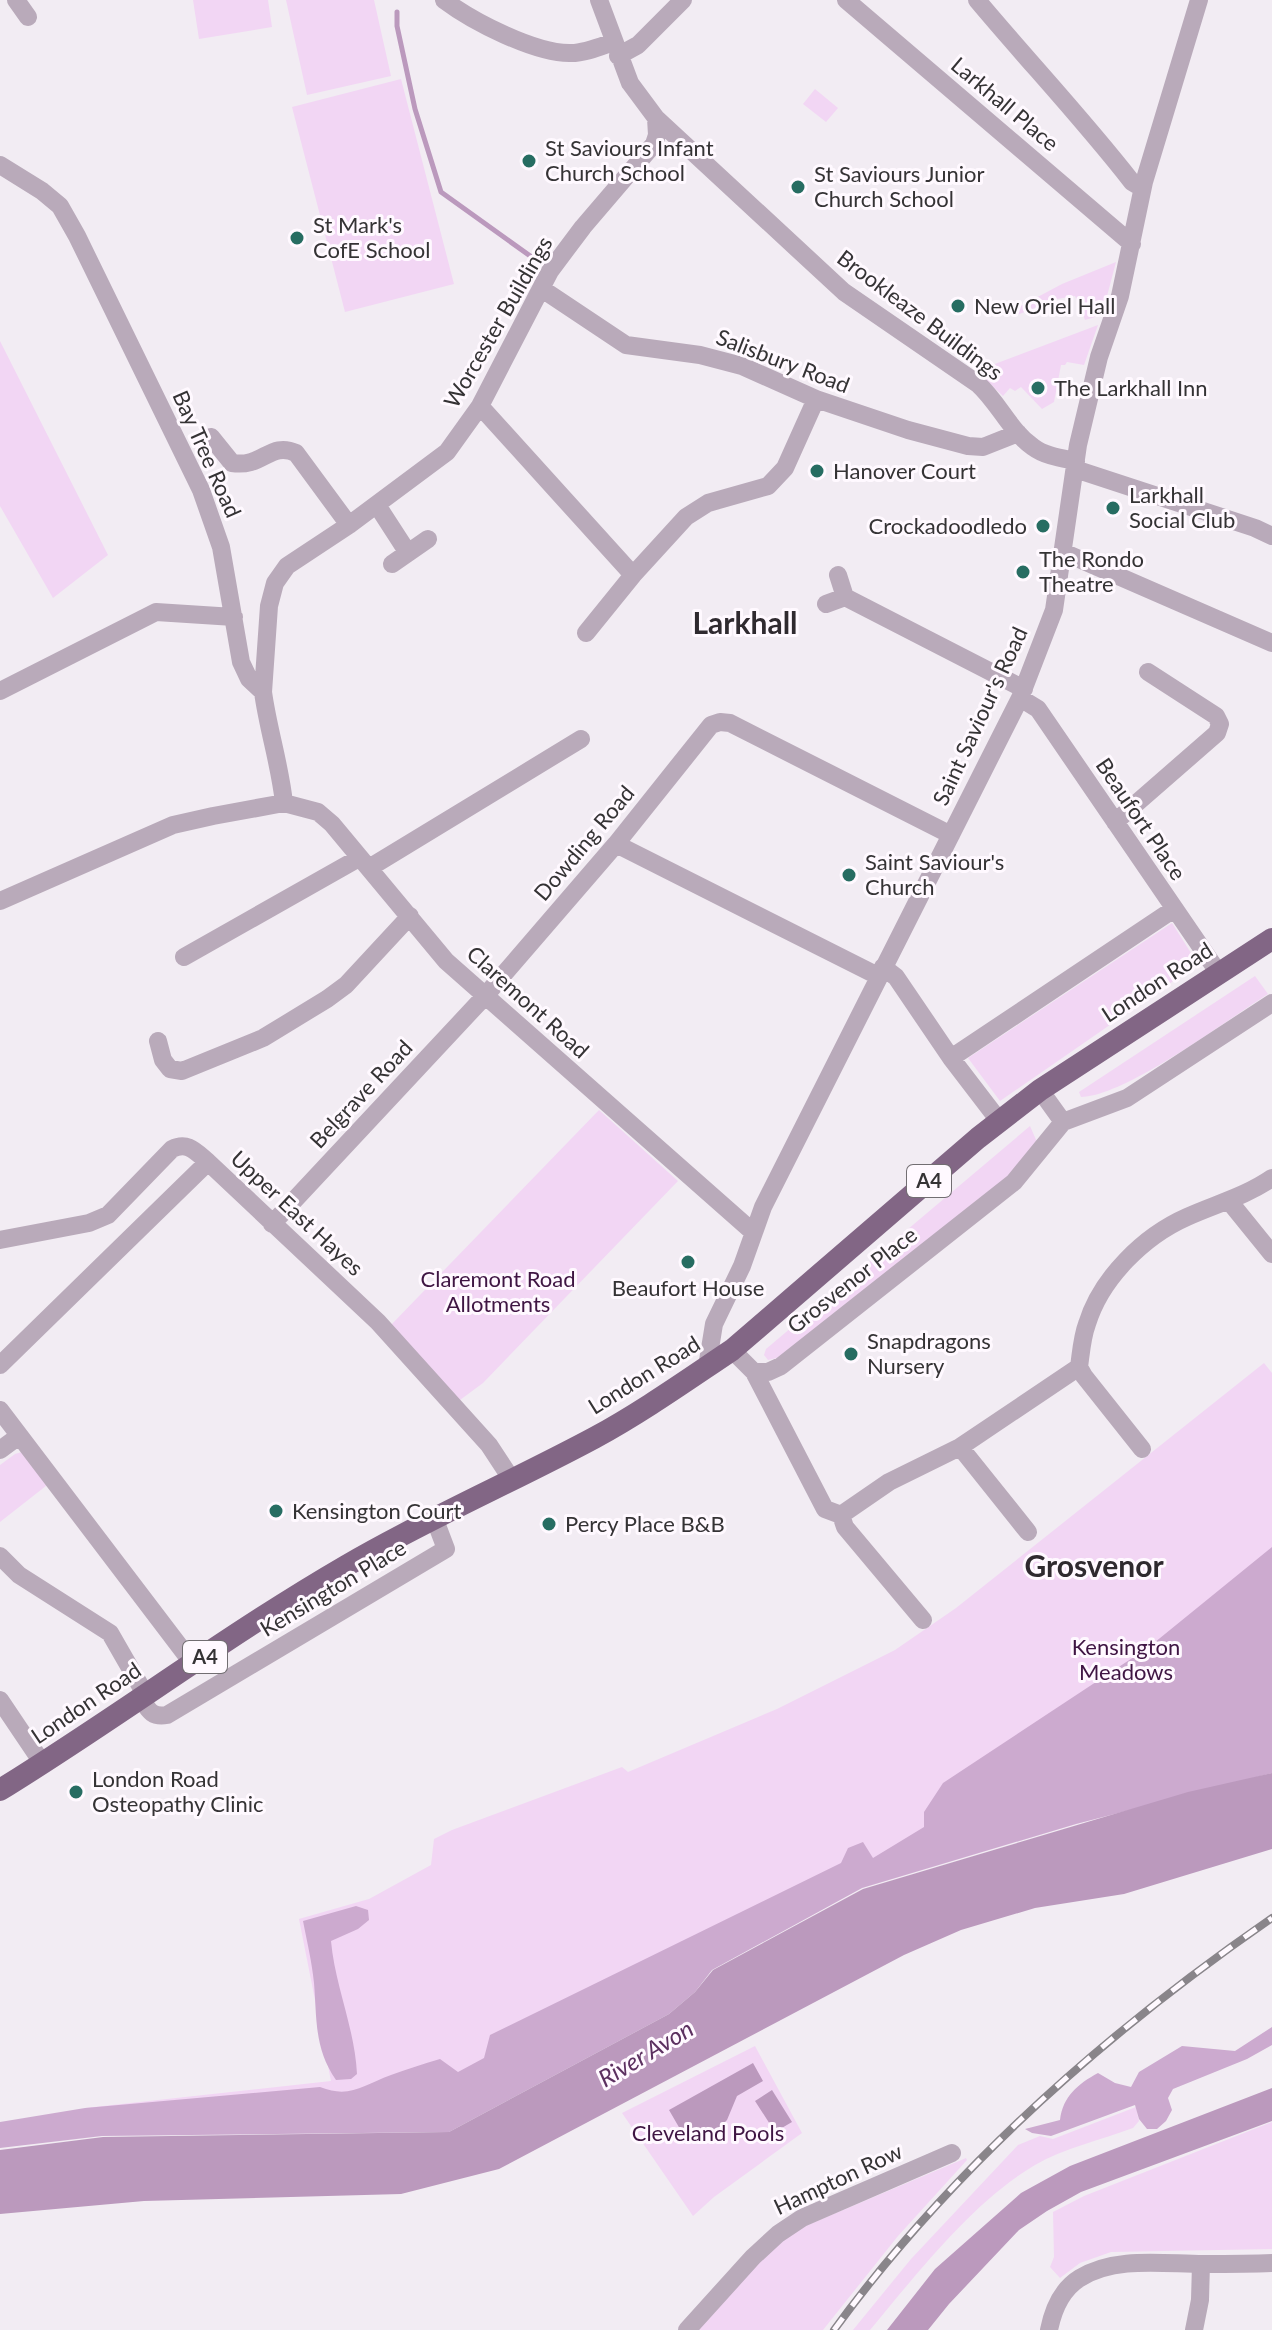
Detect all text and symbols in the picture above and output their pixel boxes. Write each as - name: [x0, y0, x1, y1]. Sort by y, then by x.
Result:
- street label: Larkhall Place: [946, 51, 1064, 156]
- place label: St Saviours Infant Church School: [545, 134, 714, 186]
- marker: St Saviours Infant Church School: [520, 152, 538, 170]
- place label: St Saviours Junior Church School: [814, 160, 985, 212]
- marker: St Saviours Junior Church School: [789, 178, 807, 196]
- place label: St Mark's CofE School: [313, 211, 431, 263]
- marker: St Mark's CofE School: [288, 229, 306, 247]
- street label: Worcester Buildings: [438, 231, 558, 412]
- street label: Brookleaze Buildings: [832, 244, 1008, 386]
- place label: New Oriel Hall: [974, 292, 1115, 319]
- marker: New Oriel Hall: [949, 297, 967, 315]
- street label: Salisbury Road: [713, 323, 854, 398]
- place label: The Larkhall Inn: [1054, 374, 1208, 401]
- marker: The Larkhall Inn: [1029, 379, 1047, 397]
- street label: Bay Tree Road: [167, 386, 248, 522]
- place label: Hanover Court: [833, 457, 976, 484]
- marker: Hanover Court: [808, 462, 826, 480]
- place label: Larkhall Social Club: [1129, 481, 1235, 533]
- marker: Larkhall Social Club: [1104, 499, 1122, 517]
- place label: Crockadoodledo: [869, 512, 1027, 539]
- marker: Crockadoodledo: [1034, 517, 1052, 535]
- place label: The Rondo Theatre: [1039, 545, 1144, 597]
- marker: The Rondo Theatre: [1014, 563, 1032, 581]
- district label: Larkhall: [692, 604, 798, 640]
- street label: Saint Saviour's Road: [926, 622, 1033, 809]
- street label: Beaufort Place: [1091, 753, 1192, 885]
- street label: Dowding Road: [528, 780, 640, 906]
- place label: Saint Saviour's Church: [865, 848, 1004, 900]
- marker: Saint Saviour's Church: [840, 866, 858, 884]
- street label: London Road: [1096, 936, 1217, 1027]
- street label: Claremont Road: [462, 940, 595, 1064]
- street label: Belgrave Road: [304, 1034, 418, 1153]
- street label: Upper East Hayes: [226, 1144, 369, 1281]
- road number: A4: [907, 1165, 951, 1197]
- street label: Grosvenor Place: [781, 1221, 922, 1339]
- marker: Beaufort House: [679, 1253, 697, 1271]
- park label: Claremont Road Allotments: [421, 1265, 576, 1317]
- place label: Beaufort House: [612, 1274, 764, 1301]
- place label: Snapdragons Nursery: [867, 1327, 991, 1379]
- street label: London Road: [583, 1330, 705, 1420]
- marker: Snapdragons Nursery: [842, 1345, 860, 1363]
- place label: Kensington Court: [292, 1497, 462, 1524]
- marker: Kensington Court: [267, 1502, 285, 1520]
- place label: Percy Place B&B: [565, 1510, 725, 1537]
- marker: Percy Place B&B: [540, 1515, 558, 1533]
- street label: Kensington Place: [255, 1533, 411, 1642]
- district label: Grosvenor: [1024, 1547, 1164, 1583]
- park label: Kensington Meadows: [1072, 1633, 1180, 1685]
- road number: A4: [183, 1641, 227, 1673]
- street label: London Road: [26, 1656, 146, 1749]
- place label: London Road Osteopathy Clinic: [92, 1765, 264, 1817]
- marker: London Road Osteopathy Clinic: [67, 1783, 85, 1801]
- water label: River Avon: [593, 2013, 698, 2092]
- park label: Cleveland Pools: [632, 2119, 784, 2146]
- street label: Hampton Row: [769, 2137, 906, 2220]

